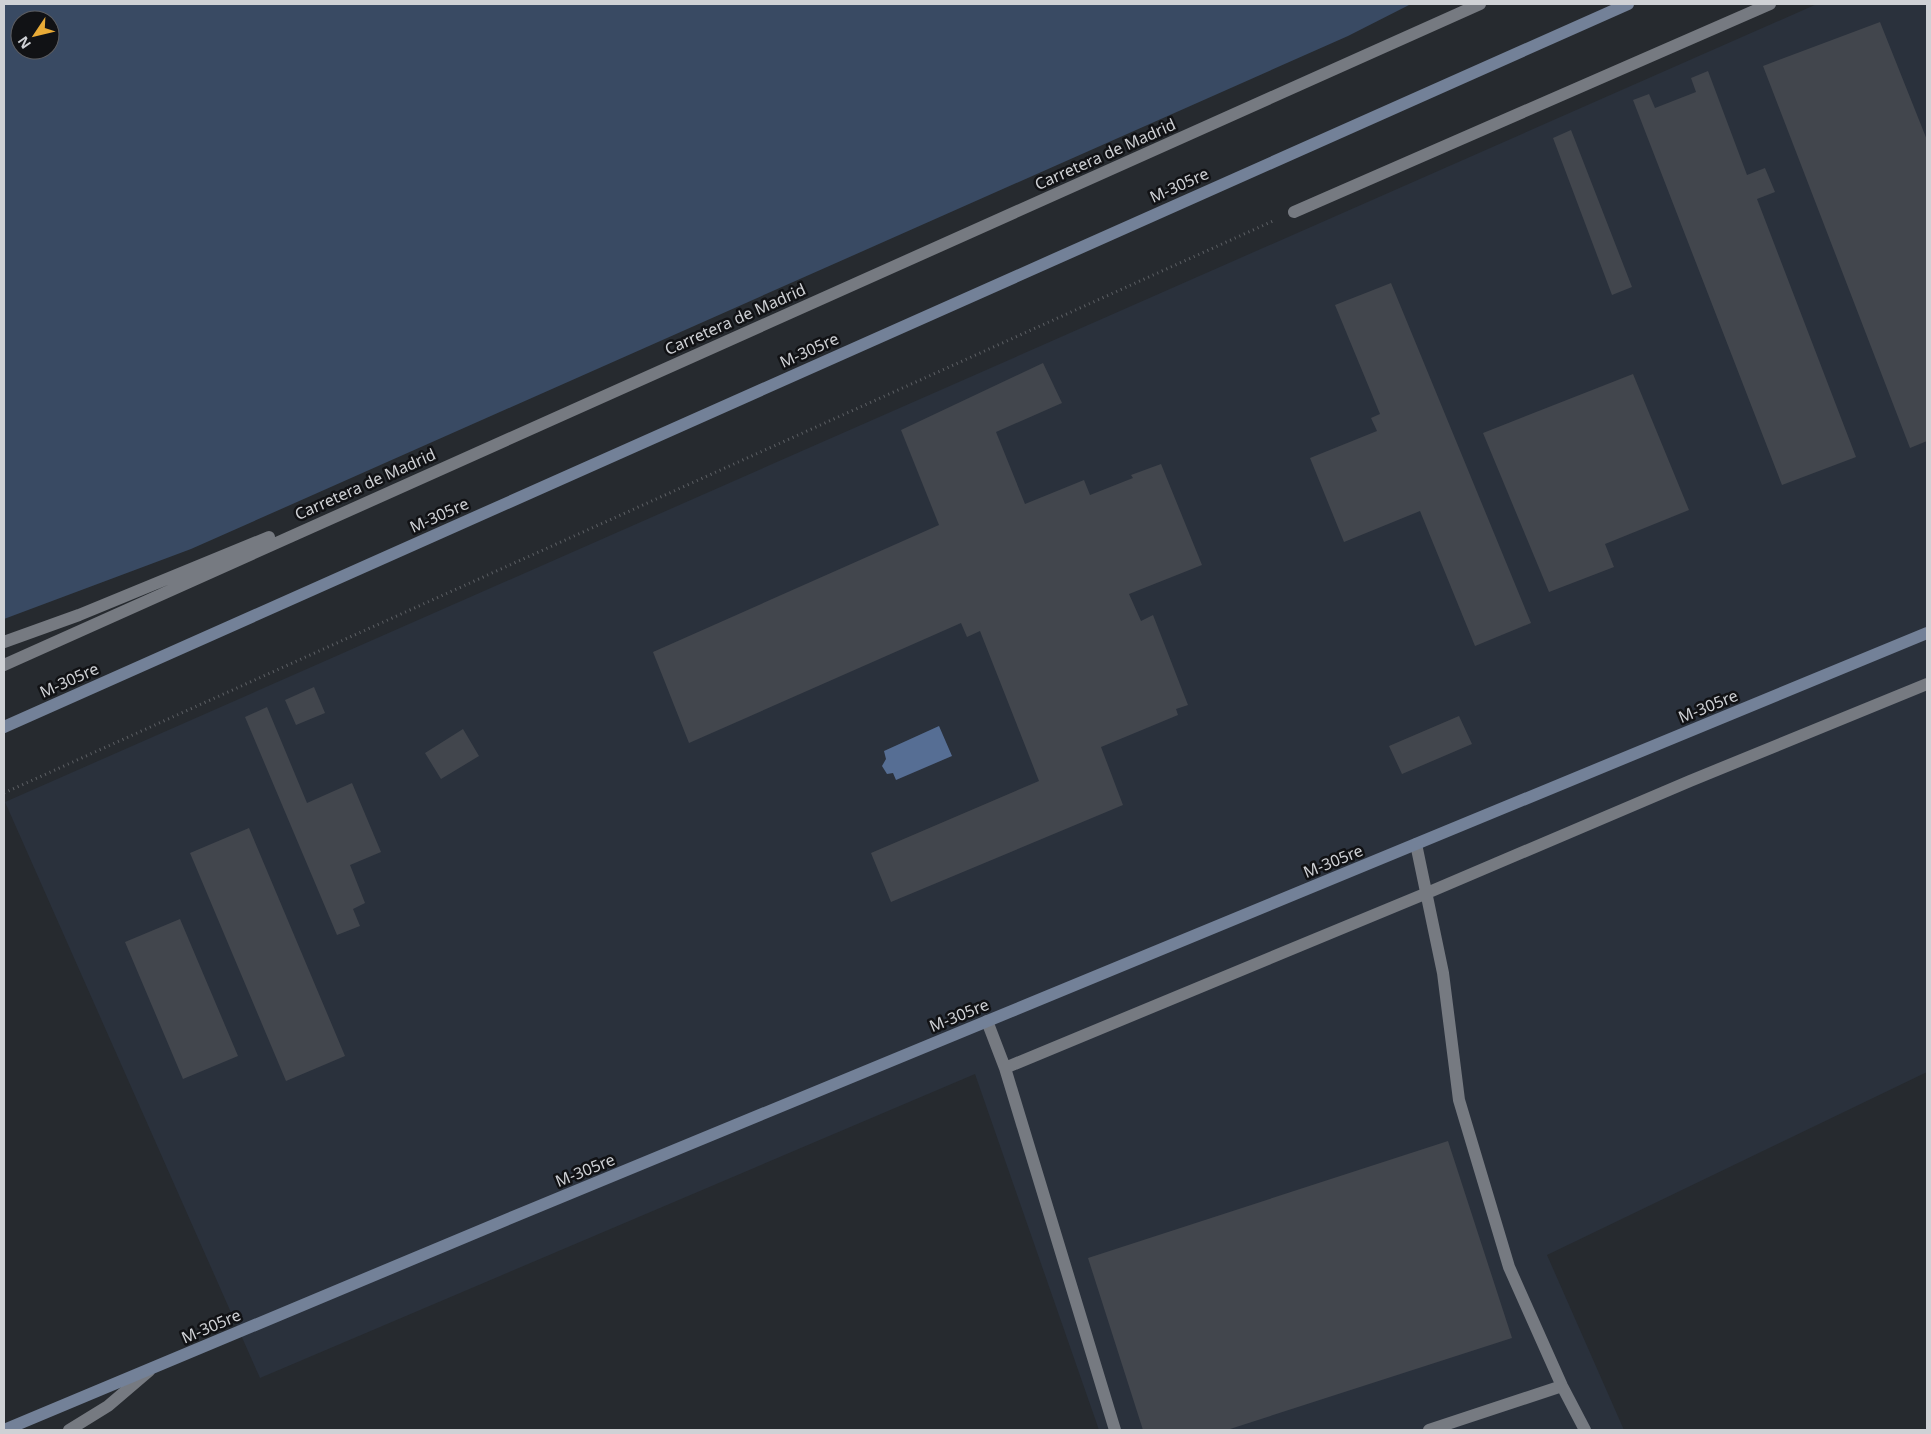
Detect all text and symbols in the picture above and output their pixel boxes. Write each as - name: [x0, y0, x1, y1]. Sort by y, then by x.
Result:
- north arrow: [10, 10, 60, 60]
- text: N: [13, 33, 35, 53]
- street label: Carretera de Madrid: [1031, 113, 1179, 195]
- street label: M-305re: [1146, 162, 1212, 208]
- street label: Carretera de Madrid: [661, 278, 809, 360]
- street label: M-305re: [776, 327, 842, 373]
- street label: Carretera de Madrid: [291, 443, 439, 525]
- street label: M-305re: [406, 492, 472, 538]
- street label: M-305re: [36, 657, 102, 703]
- street label: M-305re: [1675, 684, 1741, 728]
- street label: M-305re: [1300, 839, 1366, 883]
- street label: M-305re: [926, 993, 992, 1037]
- street label: M-305re: [552, 1148, 618, 1192]
- street label: M-305re: [178, 1304, 244, 1348]

